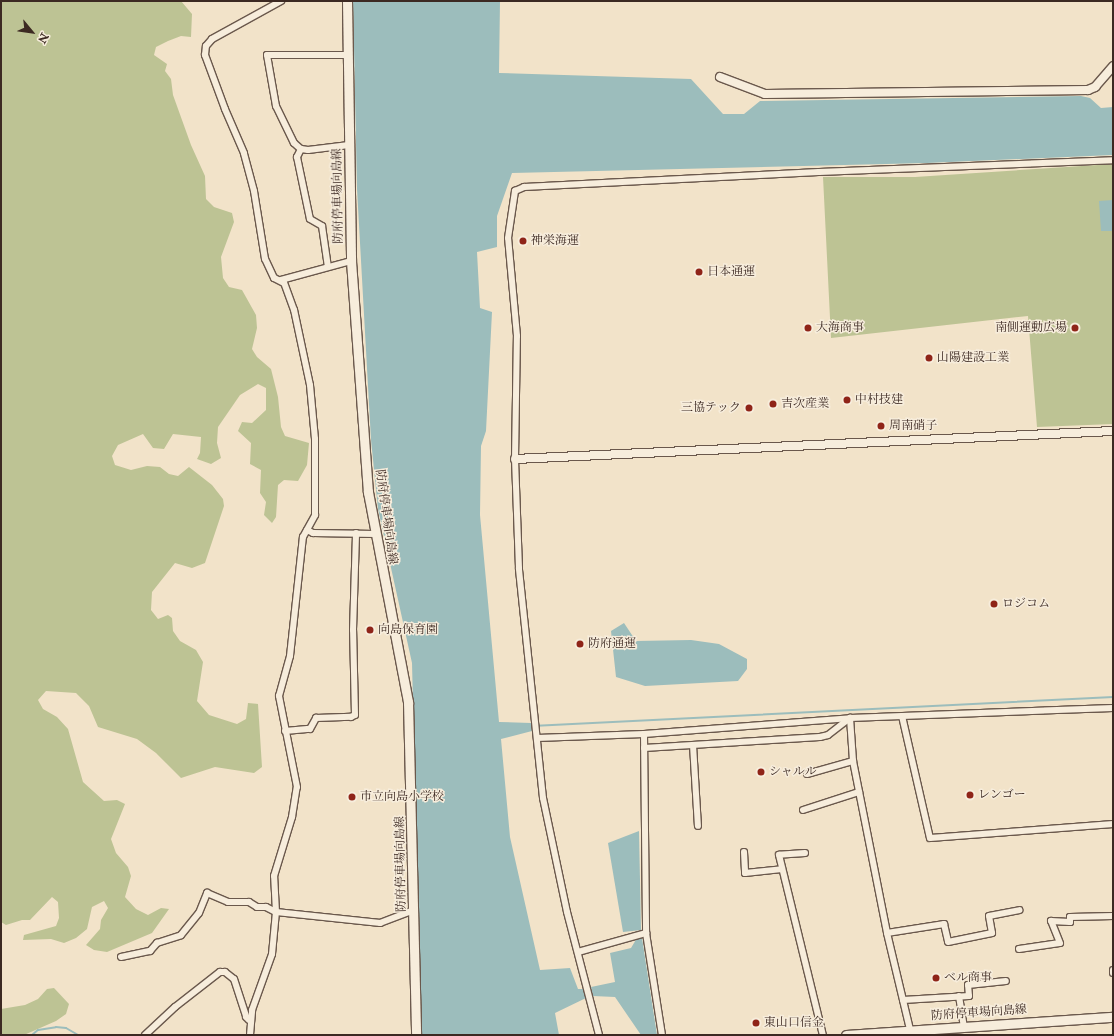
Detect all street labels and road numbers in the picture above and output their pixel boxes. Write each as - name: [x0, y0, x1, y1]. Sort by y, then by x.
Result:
- street label: 防府停車場向島線: [330, 148, 346, 244]
- street label: 防府停車場向島線: [372, 468, 400, 566]
- street label: 防府停車場向島線: [393, 816, 409, 912]
- street label: 防府停車場向島線: [931, 1002, 1027, 1024]

